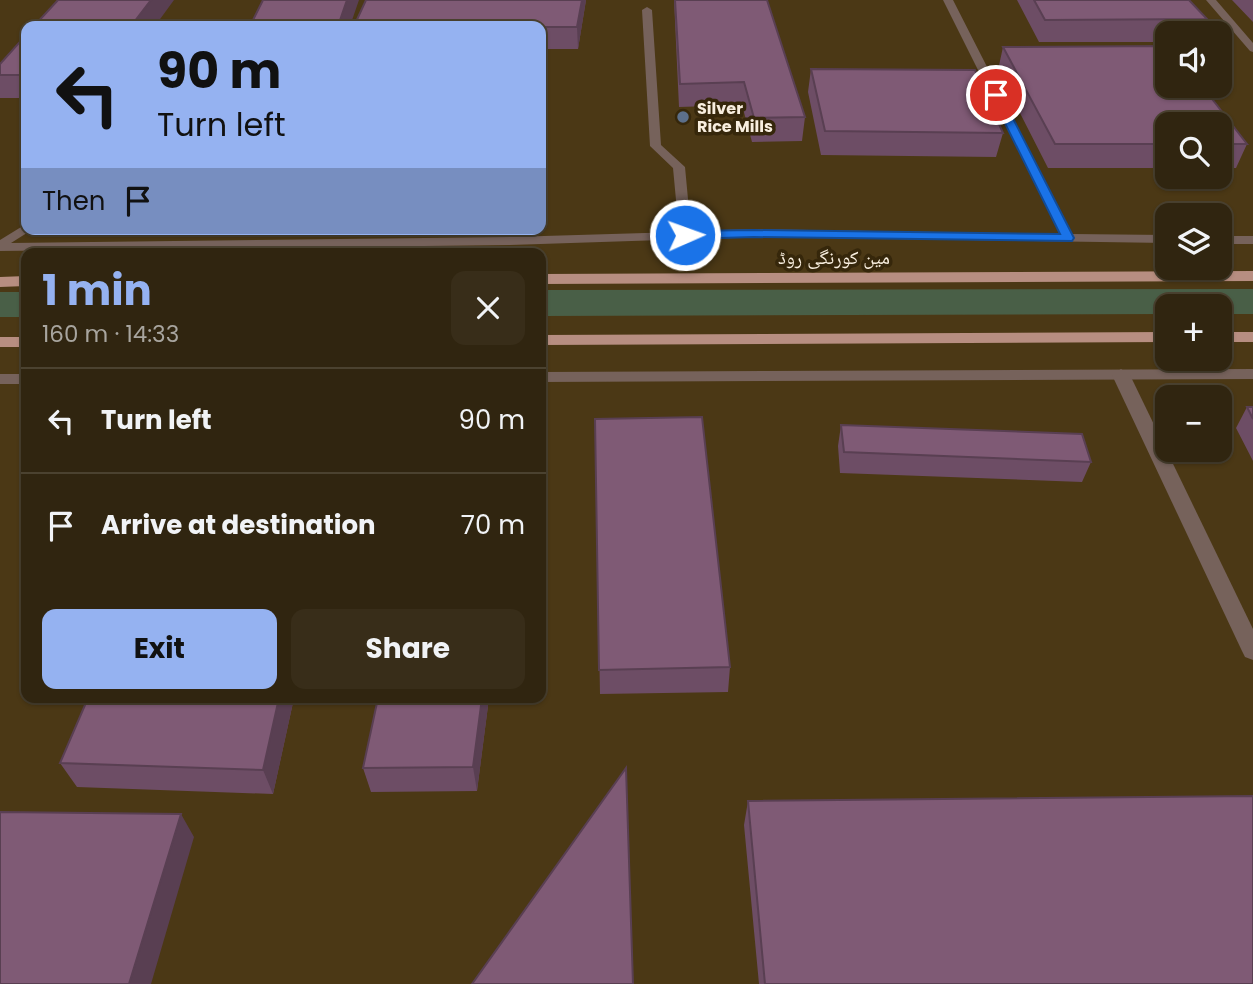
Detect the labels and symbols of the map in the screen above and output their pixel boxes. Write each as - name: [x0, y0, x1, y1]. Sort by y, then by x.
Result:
- pin: [966, 65, 1026, 125]
- place label: Silver Rice Mills: [697, 97, 773, 138]
- marker: Silver Rice Mills: [675, 109, 691, 125]
- position arrow: [648, 198, 722, 272]
- street label: مین کورنگی روڈ: [778, 244, 890, 271]

